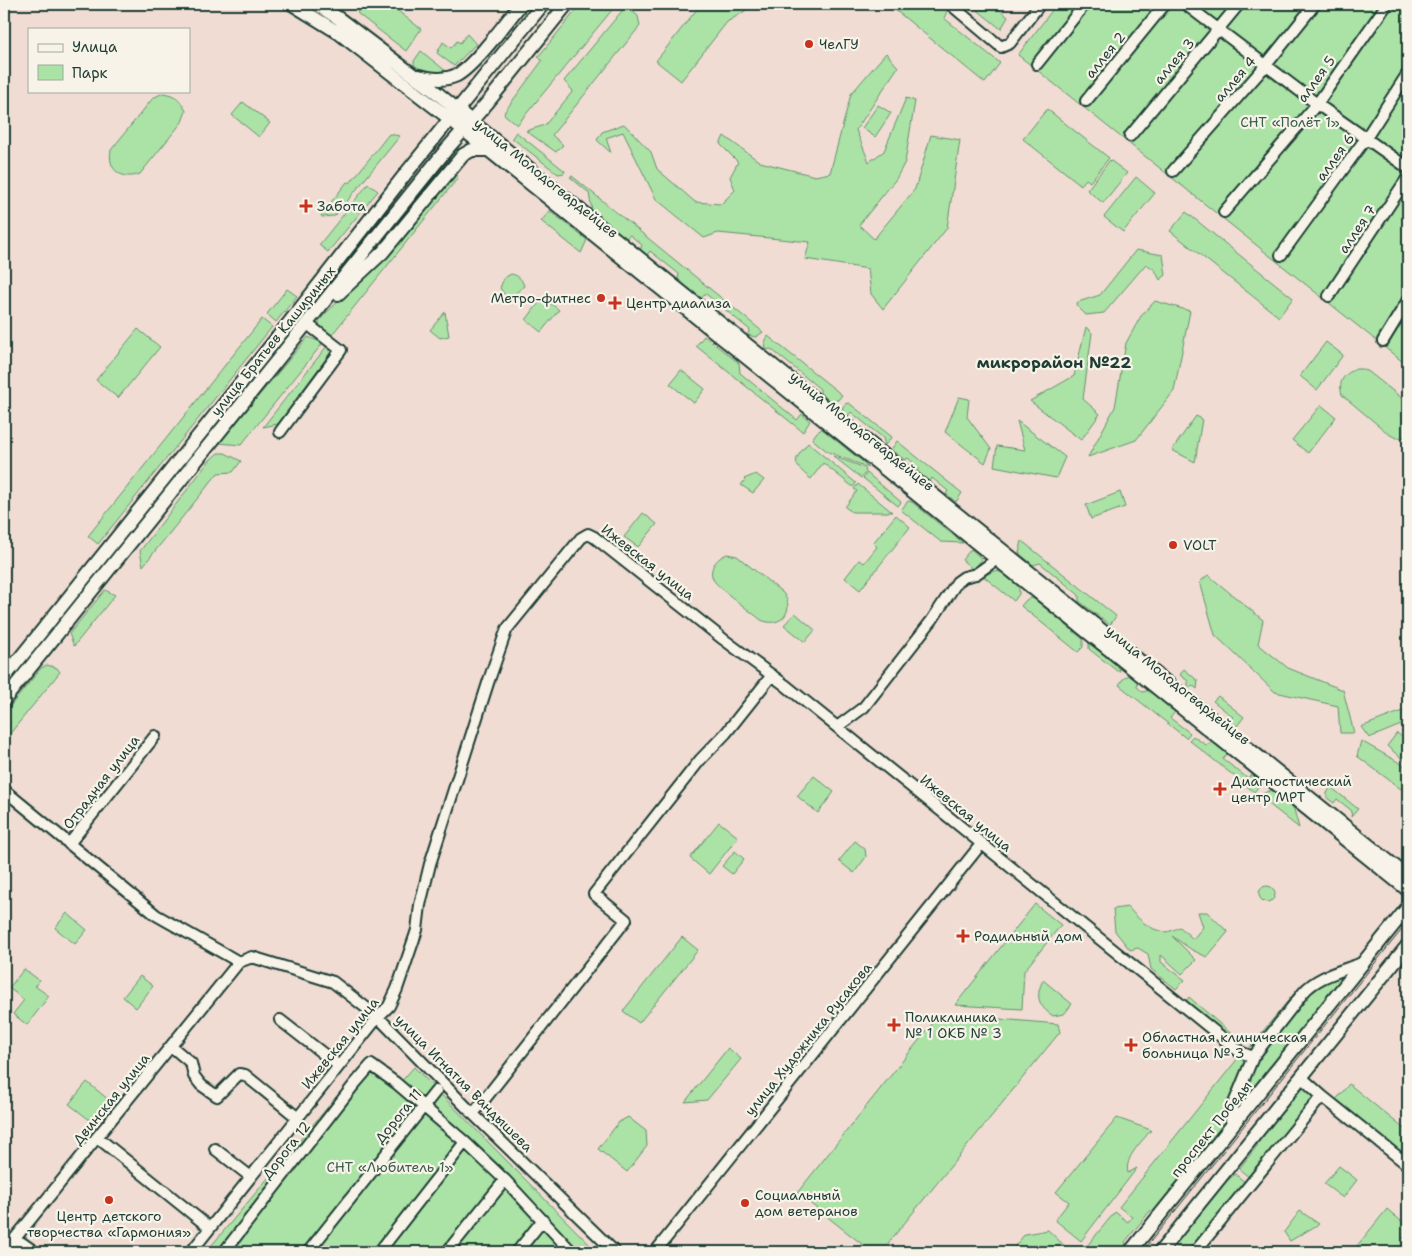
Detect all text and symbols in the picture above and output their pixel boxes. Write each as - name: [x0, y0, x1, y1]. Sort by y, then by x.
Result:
- legend: [28, 28, 190, 92]
- street label: аллея 2: [1081, 28, 1129, 82]
- street label: аллея 3: [1150, 34, 1198, 88]
- place label: ЧелГУ: [819, 35, 859, 53]
- text: Улица: [72, 37, 118, 57]
- marker: ЧелГУ: [803, 38, 815, 50]
- street label: аллея 4: [1210, 52, 1260, 106]
- street label: аллея 5: [1293, 52, 1339, 106]
- text: Парк: [72, 63, 108, 83]
- park label: СНТ «Полёт 1»: [1240, 113, 1340, 131]
- street label: улица Молодогвардейцев: [470, 114, 622, 242]
- street label: аллея 6: [1312, 130, 1358, 184]
- place label: Забота: [317, 197, 366, 215]
- marker: Забота: [299, 199, 313, 213]
- street label: аллея 7: [1334, 201, 1380, 257]
- street label: улица Братьев Кашириных: [207, 262, 339, 420]
- place label: Метро-фитнес: [491, 289, 591, 307]
- marker: Метро-фитнес: [595, 292, 607, 304]
- place label: Центр диализа: [626, 294, 731, 312]
- marker: Центр диализа: [608, 296, 622, 310]
- district label: микрорайон №22: [977, 352, 1131, 373]
- street label: улица Молодогвардейцев: [786, 367, 938, 495]
- street label: Ижевская улица: [598, 520, 698, 604]
- place label: VOLT: [1183, 536, 1217, 554]
- marker: VOLT: [1167, 539, 1179, 551]
- street label: улица Молодогвардейцев: [1102, 621, 1254, 749]
- street label: Отрадная улица: [59, 731, 143, 833]
- street label: Ижевская улица: [916, 770, 1016, 856]
- place label: Диагностический центр МРТ: [1231, 772, 1352, 806]
- marker: Диагностический центр МРТ: [1213, 782, 1227, 796]
- place label: Родильный дом: [974, 927, 1083, 945]
- marker: Родильный дом: [956, 929, 970, 943]
- street label: улица Художника Русакова: [741, 958, 876, 1119]
- street label: Ижевская улица: [297, 993, 383, 1093]
- place label: Поликлиника № 1 ОКБ № 3: [905, 1008, 1002, 1042]
- street label: улица Игнатия Вандышева: [391, 1010, 537, 1156]
- marker: Поликлиника № 1 ОКБ № 3: [887, 1018, 901, 1032]
- place label: Областная клиническая больница № 3: [1142, 1028, 1307, 1062]
- marker: Областная клиническая больница № 3: [1124, 1038, 1138, 1052]
- street label: Двинская улица: [69, 1049, 154, 1148]
- street label: проспект Победы: [1167, 1077, 1255, 1181]
- street label: Дорога 11: [371, 1085, 425, 1147]
- street label: Дорога 12: [258, 1117, 314, 1183]
- park label: СНТ «Любитель 1»: [327, 1158, 454, 1176]
- place label: Социальный дом ветеранов: [755, 1186, 858, 1220]
- marker: Центр детского творчества «Гармония»: [103, 1194, 115, 1206]
- marker: Социальный дом ветеранов: [739, 1197, 751, 1209]
- place label: Центр детского творчества «Гармония»: [27, 1207, 191, 1241]

